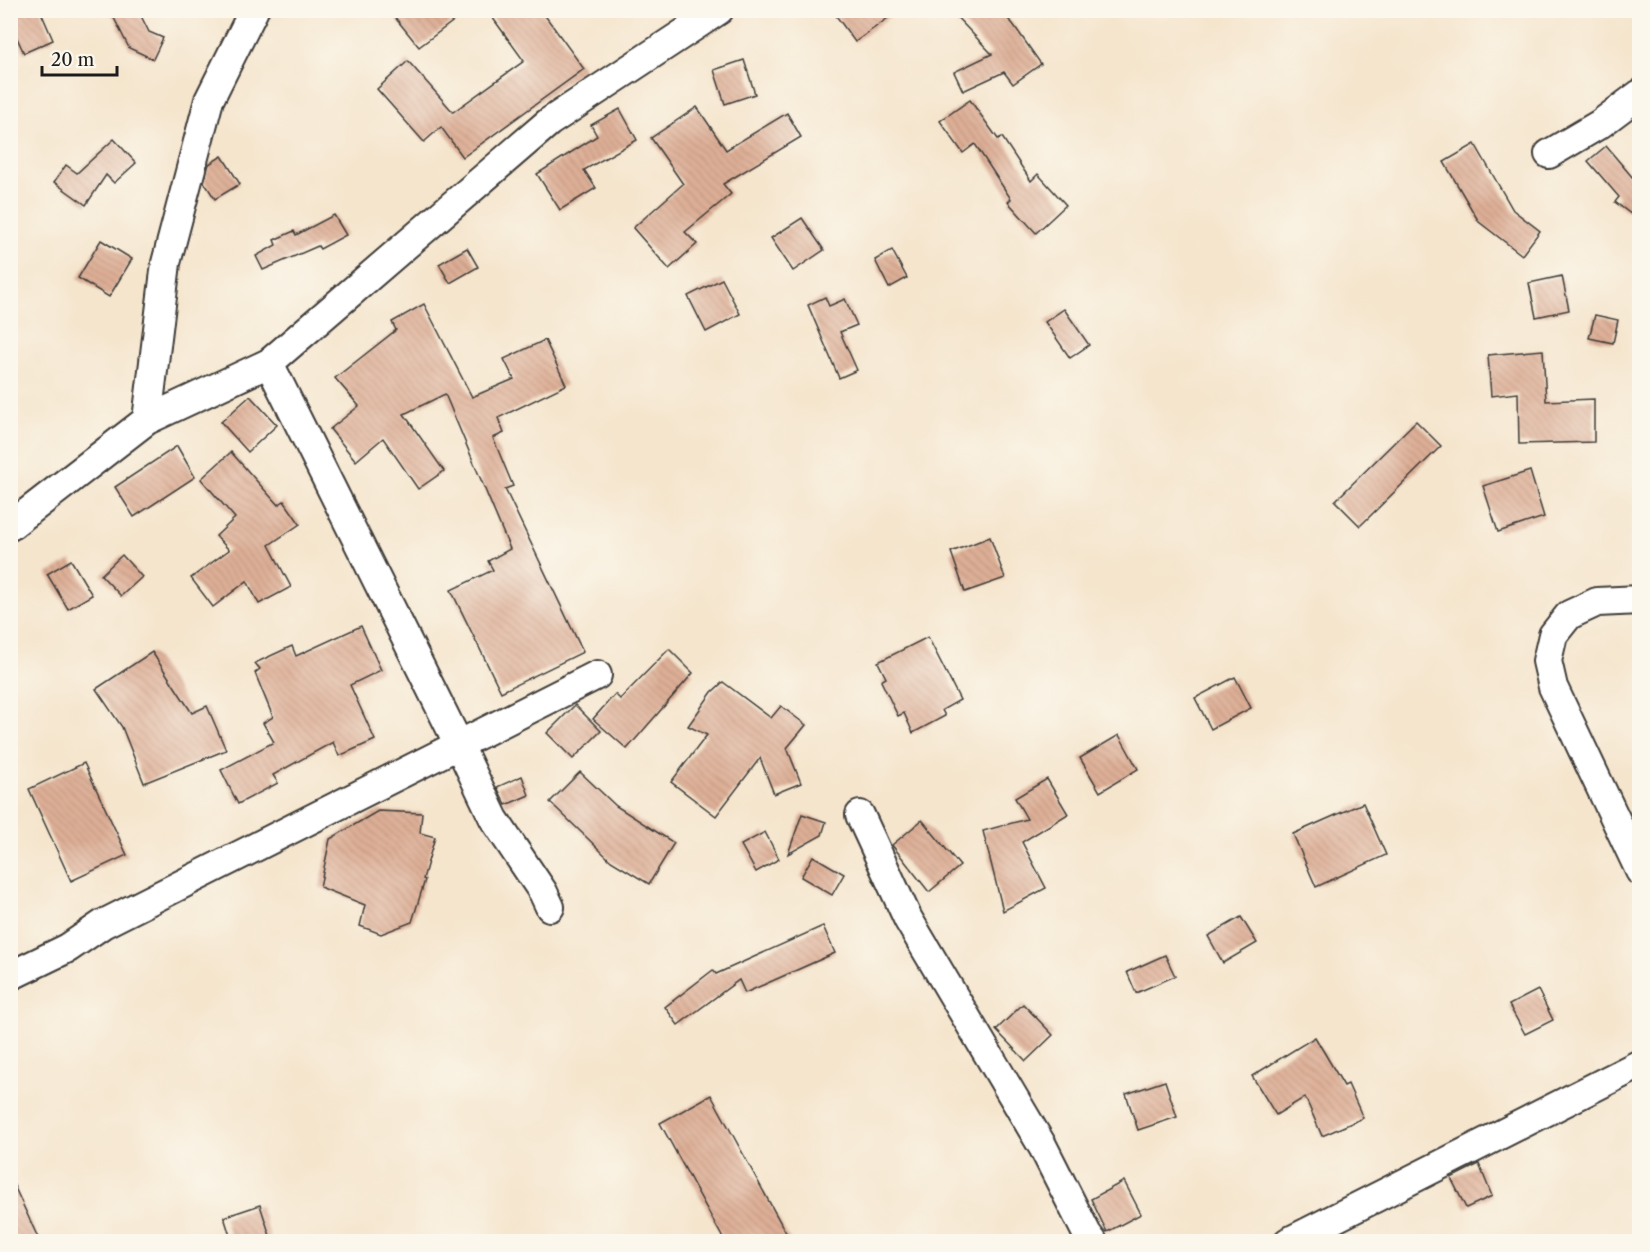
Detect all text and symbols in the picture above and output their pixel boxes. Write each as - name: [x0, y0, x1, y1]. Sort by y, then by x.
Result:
- scale bar: [42, 39, 117, 77]
- text: 20 m: [51, 49, 95, 71]

